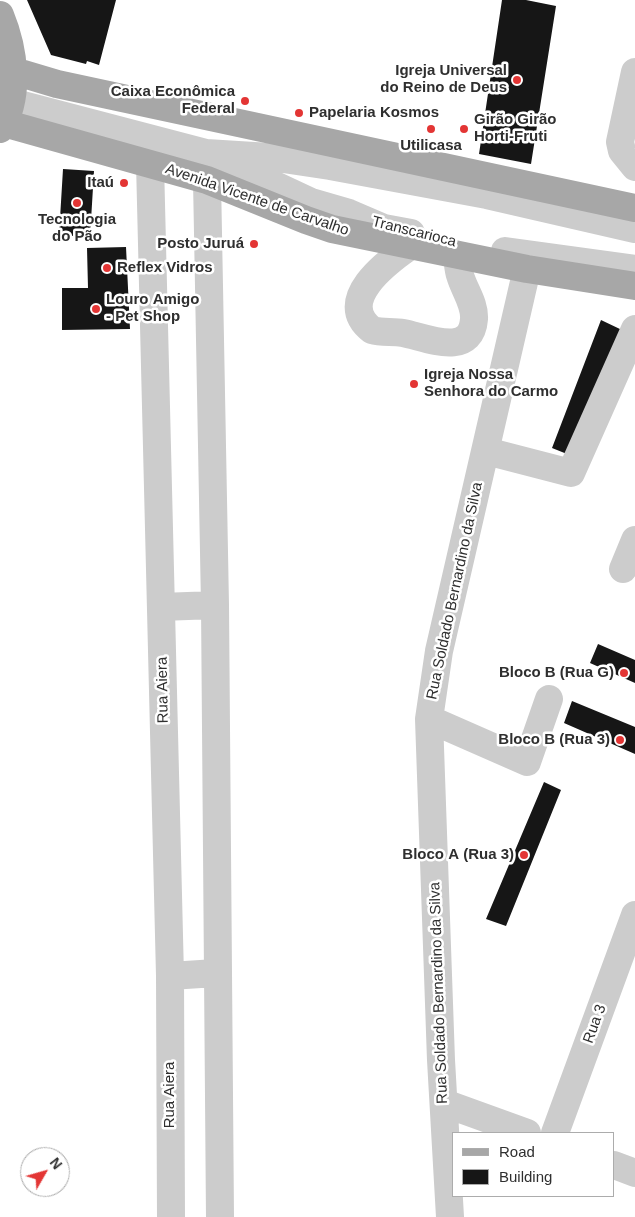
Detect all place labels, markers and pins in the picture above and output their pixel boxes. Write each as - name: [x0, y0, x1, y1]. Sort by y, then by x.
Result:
- place label: Igreja Universal do Reino de Deus: [380, 62, 507, 97]
- marker: Igreja Universal do Reino de Deus: [511, 74, 523, 86]
- place label: Caixa Econômica Federal: [111, 83, 235, 118]
- marker: Caixa Econômica Federal: [239, 95, 251, 107]
- place label: Papelaria Kosmos: [309, 104, 439, 122]
- marker: Papelaria Kosmos: [293, 107, 305, 119]
- place label: Girão Girão Horti-Fruti: [474, 111, 557, 146]
- marker: Utilicasa: [425, 123, 437, 135]
- marker: Girão Girão Horti-Fruti: [458, 123, 470, 135]
- place label: Utilicasa: [400, 137, 462, 155]
- place label: Itaú: [87, 174, 114, 192]
- marker: Itaú: [118, 177, 130, 189]
- marker: Tecnologia do Pão: [71, 197, 83, 209]
- place label: Tecnologia do Pão: [38, 211, 116, 246]
- place label: Posto Juruá: [157, 235, 244, 253]
- marker: Posto Juruá: [248, 238, 260, 250]
- place label: Reflex Vidros: [117, 259, 213, 277]
- marker: Reflex Vidros: [101, 262, 113, 274]
- place label: Louro Amigo - Pet Shop: [106, 291, 199, 326]
- marker: Louro Amigo - Pet Shop: [90, 303, 102, 315]
- place label: Igreja Nossa Senhora do Carmo: [424, 366, 558, 401]
- marker: Igreja Nossa Senhora do Carmo: [408, 378, 420, 390]
- place label: Bloco B (Rua G): [499, 664, 614, 682]
- marker: Bloco B (Rua G): [618, 667, 630, 679]
- place label: Bloco B (Rua 3): [498, 731, 610, 749]
- marker: Bloco B (Rua 3): [614, 734, 626, 746]
- place label: Bloco A (Rua 3): [402, 846, 514, 864]
- marker: Bloco A (Rua 3): [518, 849, 530, 861]

